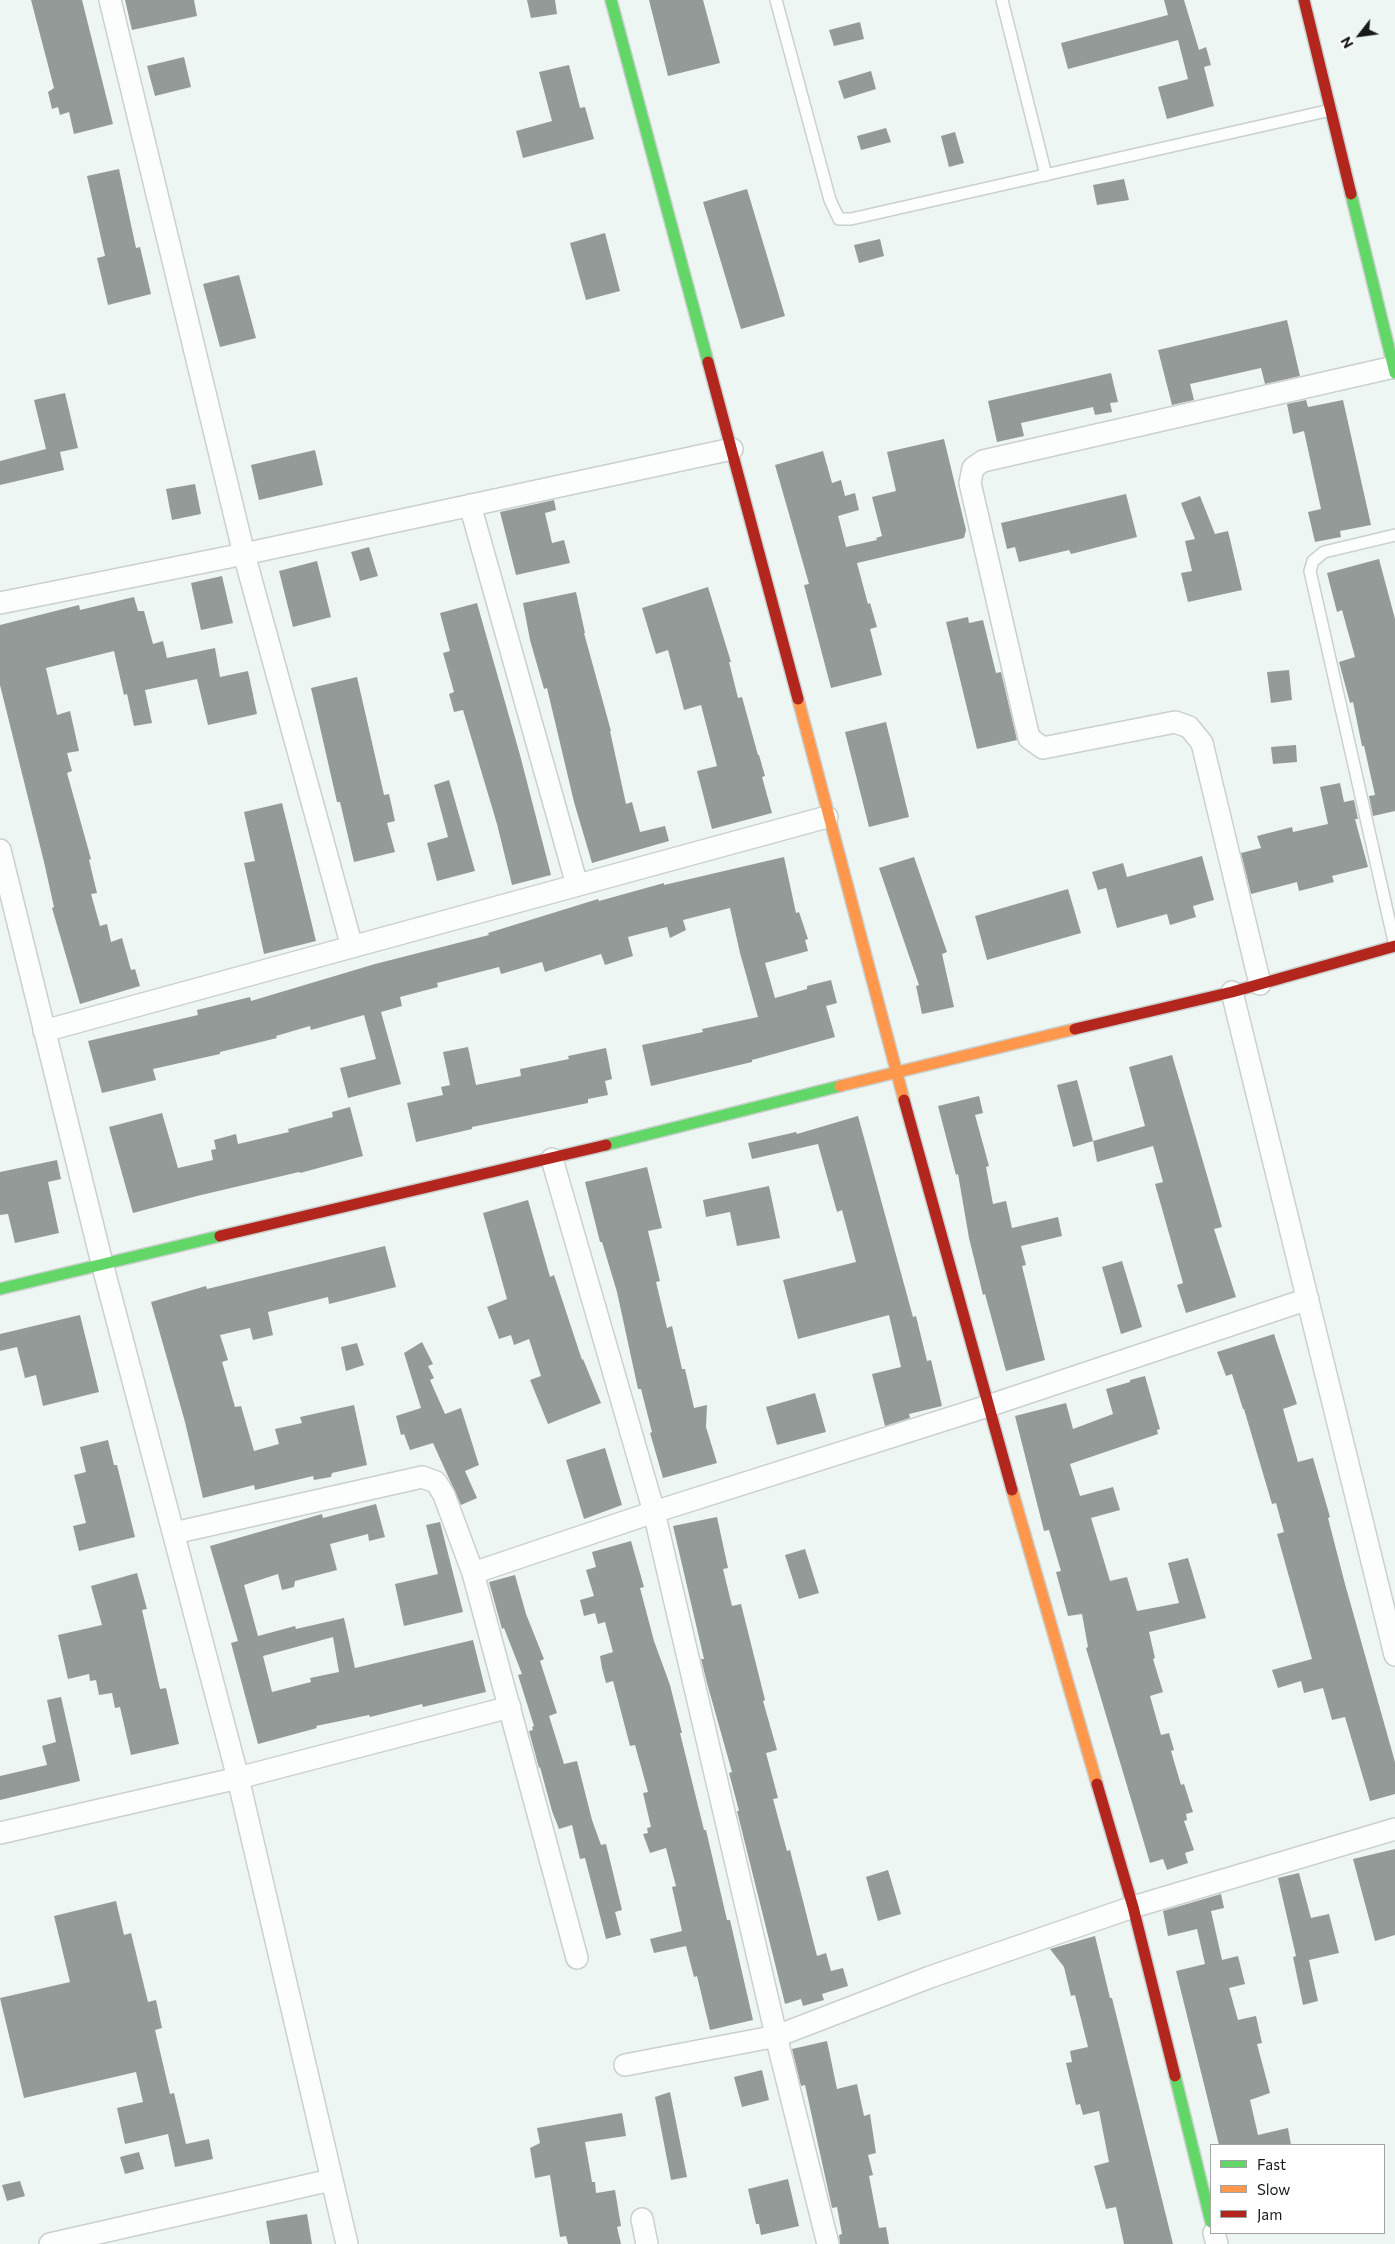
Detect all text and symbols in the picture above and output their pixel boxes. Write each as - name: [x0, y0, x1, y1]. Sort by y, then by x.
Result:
- north arrow: [1335, 10, 1385, 60]
- text: N: [1337, 34, 1357, 52]
- legend: [1210, 2144, 1385, 2234]
- text: Fast: [1257, 2155, 1286, 2173]
- text: Slow: [1257, 2180, 1290, 2198]
- text: Jam: [1257, 2205, 1282, 2223]

